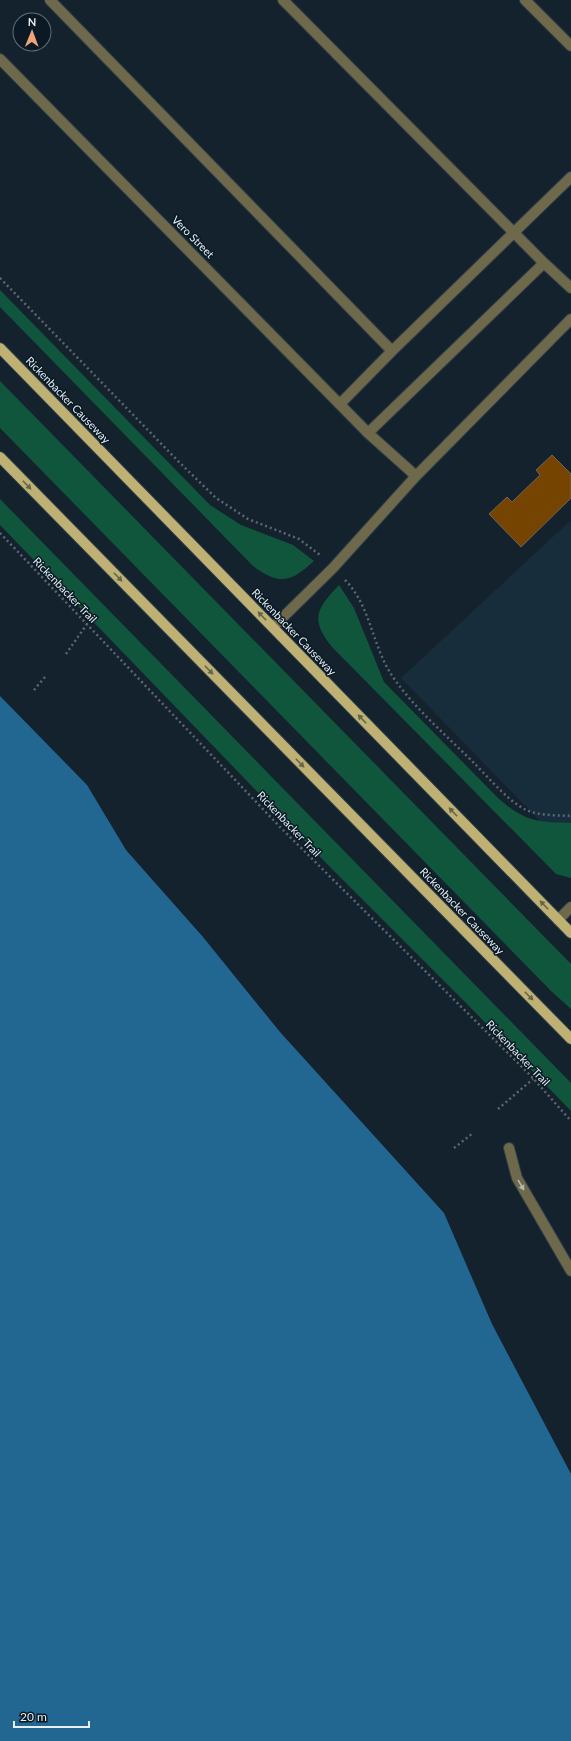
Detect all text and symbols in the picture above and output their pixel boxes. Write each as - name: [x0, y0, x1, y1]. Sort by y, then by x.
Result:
- north arrow: [12, 12, 52, 52]
- text: N: [28, 15, 37, 28]
- street label: Vero Street: [170, 213, 217, 260]
- street label: Rickenbacker Causeway: [24, 354, 113, 446]
- one-way arrow: [22, 480, 32, 490]
- street label: Rickenbacker Trail: [31, 554, 100, 625]
- one-way arrow: [113, 572, 123, 582]
- street label: Rickenbacker Causeway: [250, 586, 339, 678]
- one-way arrow: [257, 611, 266, 621]
- one-way arrow: [204, 665, 214, 675]
- one-way arrow: [357, 714, 367, 724]
- one-way arrow: [295, 758, 305, 768]
- street label: Rickenbacker Trail: [255, 788, 324, 859]
- one-way arrow: [448, 807, 458, 817]
- street label: Rickenbacker Causeway: [418, 865, 507, 957]
- one-way arrow: [539, 900, 549, 910]
- one-way arrow: [524, 991, 534, 1001]
- street label: Rickenbacker Trail: [484, 1017, 553, 1088]
- one-way arrow: [518, 1179, 525, 1191]
- scale bar: [14, 1703, 89, 1729]
- text: 20 m: [20, 1709, 47, 1724]

